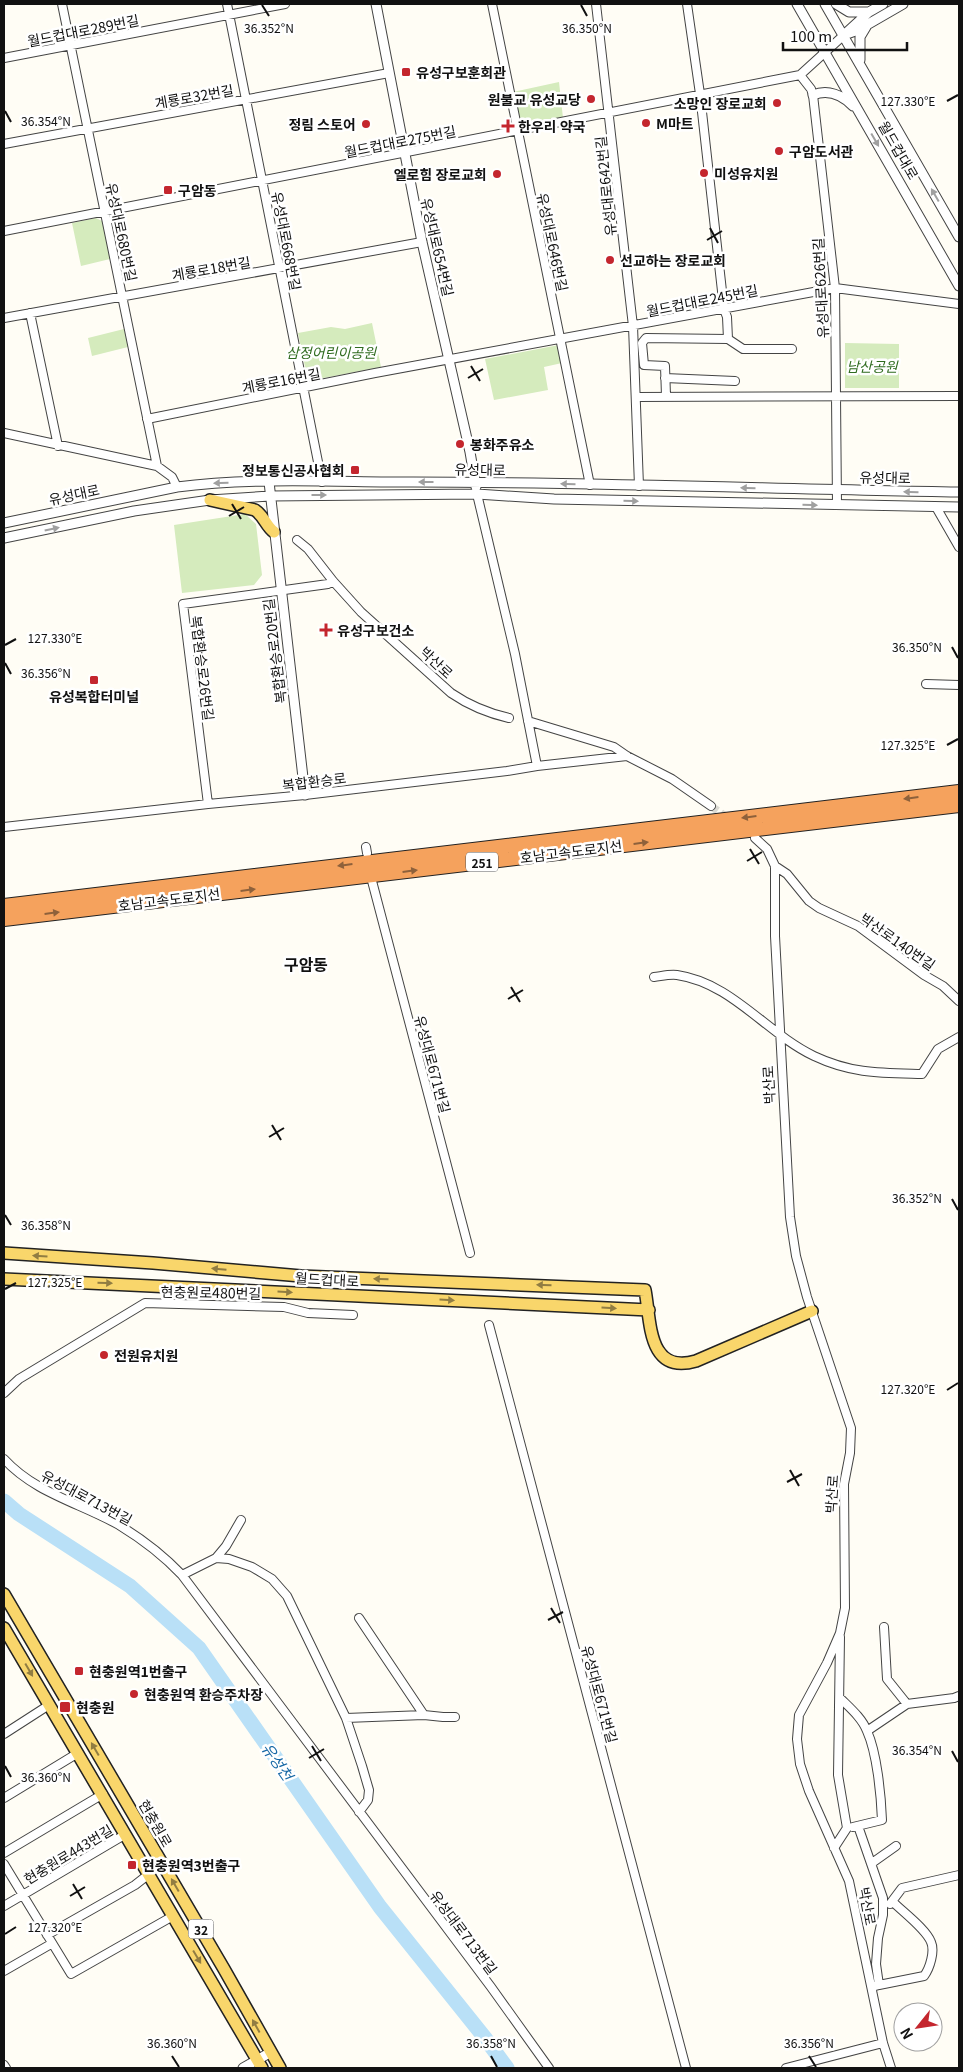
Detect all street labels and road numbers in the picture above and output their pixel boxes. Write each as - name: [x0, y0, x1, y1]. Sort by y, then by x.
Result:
- street label: 월드컵대로289번길: [25, 9, 141, 51]
- street label: 계룡로32번길: [153, 79, 235, 113]
- street label: 월드컵대로: [874, 117, 924, 183]
- street label: 월드컵대로275번길: [342, 120, 458, 162]
- street label: 유성대로642번길: [590, 135, 620, 237]
- street label: 유성대로680번길: [102, 181, 142, 283]
- street label: 유성대로668번길: [268, 190, 306, 292]
- street label: 유성대로646번길: [533, 191, 573, 293]
- street label: 유성대로654번길: [417, 196, 459, 298]
- street label: 유성대로626번길: [807, 237, 833, 339]
- street label: 계룡로18번길: [170, 251, 252, 285]
- street label: 월드컵대로245번길: [644, 279, 760, 321]
- street label: 계룡로16번길: [240, 363, 322, 397]
- street label: 유성대로: [454, 459, 506, 479]
- street label: 유성대로: [859, 467, 911, 487]
- street label: 유성대로: [47, 479, 101, 509]
- street label: 복합환승로20번길: [258, 597, 290, 705]
- street label: 복합환승로26번길: [187, 614, 219, 722]
- street label: 박산로: [416, 642, 458, 683]
- street label: 복합환승로: [281, 767, 347, 795]
- street label: 호남고속도로지선: [519, 835, 623, 867]
- road number: 251: [466, 852, 498, 872]
- street label: 호남고속도로지선: [117, 883, 221, 915]
- street label: 박산로140번길: [856, 908, 940, 974]
- street label: 유성대로671번길: [410, 1013, 456, 1115]
- street label: 박산로: [757, 1065, 779, 1105]
- street label: 월드컵대로: [294, 1267, 360, 1291]
- street label: 현충원로480번길: [161, 1281, 261, 1303]
- street label: 유성대로713번길: [38, 1465, 136, 1529]
- street label: 박산로: [820, 1474, 842, 1514]
- street label: 유성대로671번길: [577, 1643, 623, 1745]
- street label: 현충원로: [134, 1796, 178, 1850]
- street label: 현충원로443번길: [20, 1820, 116, 1888]
- street label: 박산로: [854, 1885, 882, 1927]
- street label: 유성대로713번길: [426, 1886, 502, 1978]
- road number: 32: [188, 1920, 214, 1938]

